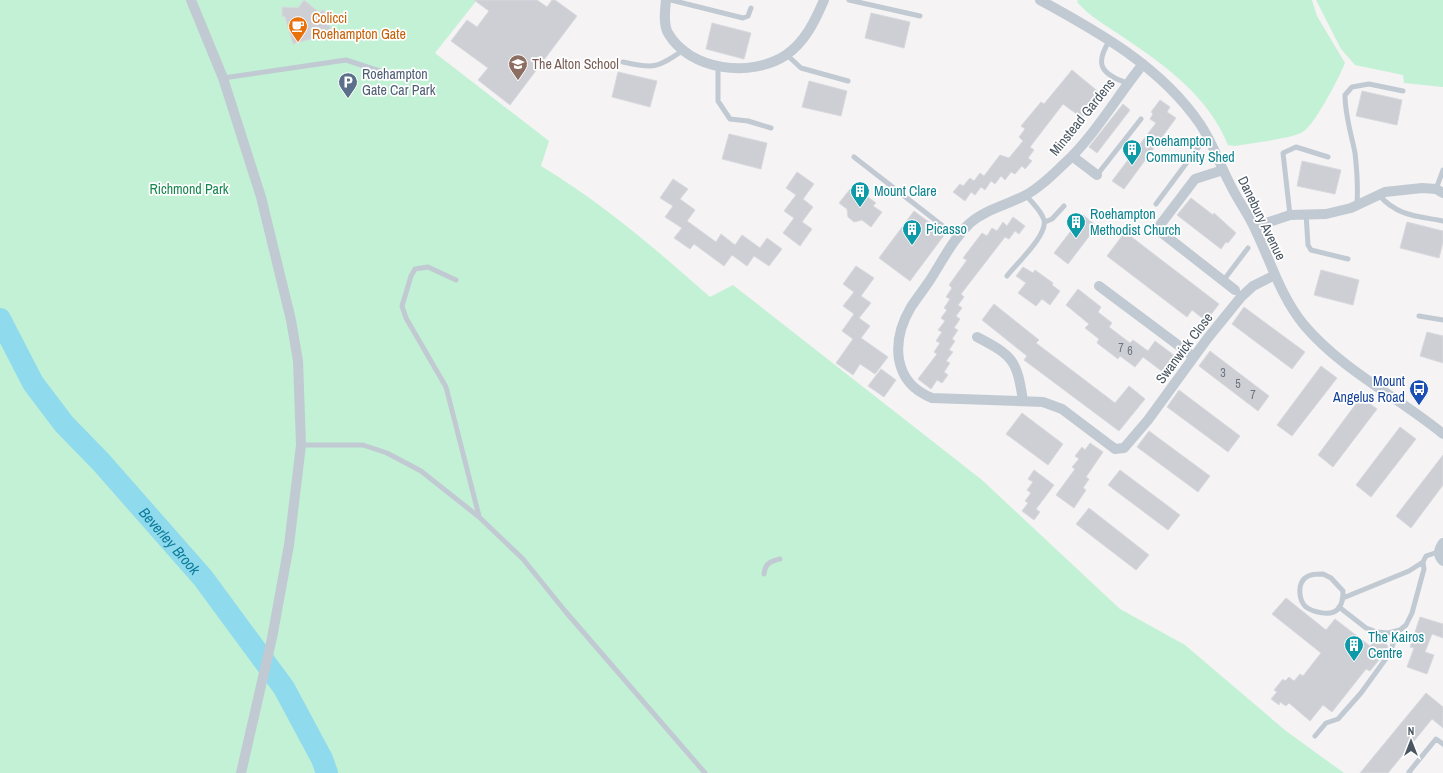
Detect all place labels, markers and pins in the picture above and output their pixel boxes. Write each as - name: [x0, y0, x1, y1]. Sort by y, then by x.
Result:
- place label: Colicci Roehampton Gate: [312, 9, 406, 43]
- cafe icon: Colicci Roehampton Gate: [287, 15, 309, 43]
- school or university icon: The Alton School: [507, 53, 529, 81]
- place label: The Alton School: [532, 55, 619, 73]
- place label: Roehampton Gate Car Park: [362, 65, 436, 99]
- parking icon: Roehampton Gate Car Park: [337, 71, 359, 99]
- place label: Roehampton Community Shed: [1146, 132, 1235, 166]
- building icon: Roehampton Community Shed: [1121, 138, 1143, 166]
- building icon: Mount Clare: [849, 180, 871, 208]
- place label: Mount Clare: [874, 182, 937, 200]
- place label: Roehampton Methodist Church: [1090, 205, 1181, 239]
- building icon: Roehampton Methodist Church: [1065, 211, 1087, 239]
- building icon: Picasso: [901, 218, 923, 246]
- place label: Picasso: [926, 220, 967, 238]
- place label: Mount Angelus Road: [1332, 372, 1405, 406]
- bus stop icon: Mount Angelus Road: [1408, 378, 1430, 406]
- place label: The Kairos Centre: [1368, 628, 1424, 662]
- building icon: The Kairos Centre: [1343, 634, 1365, 662]

